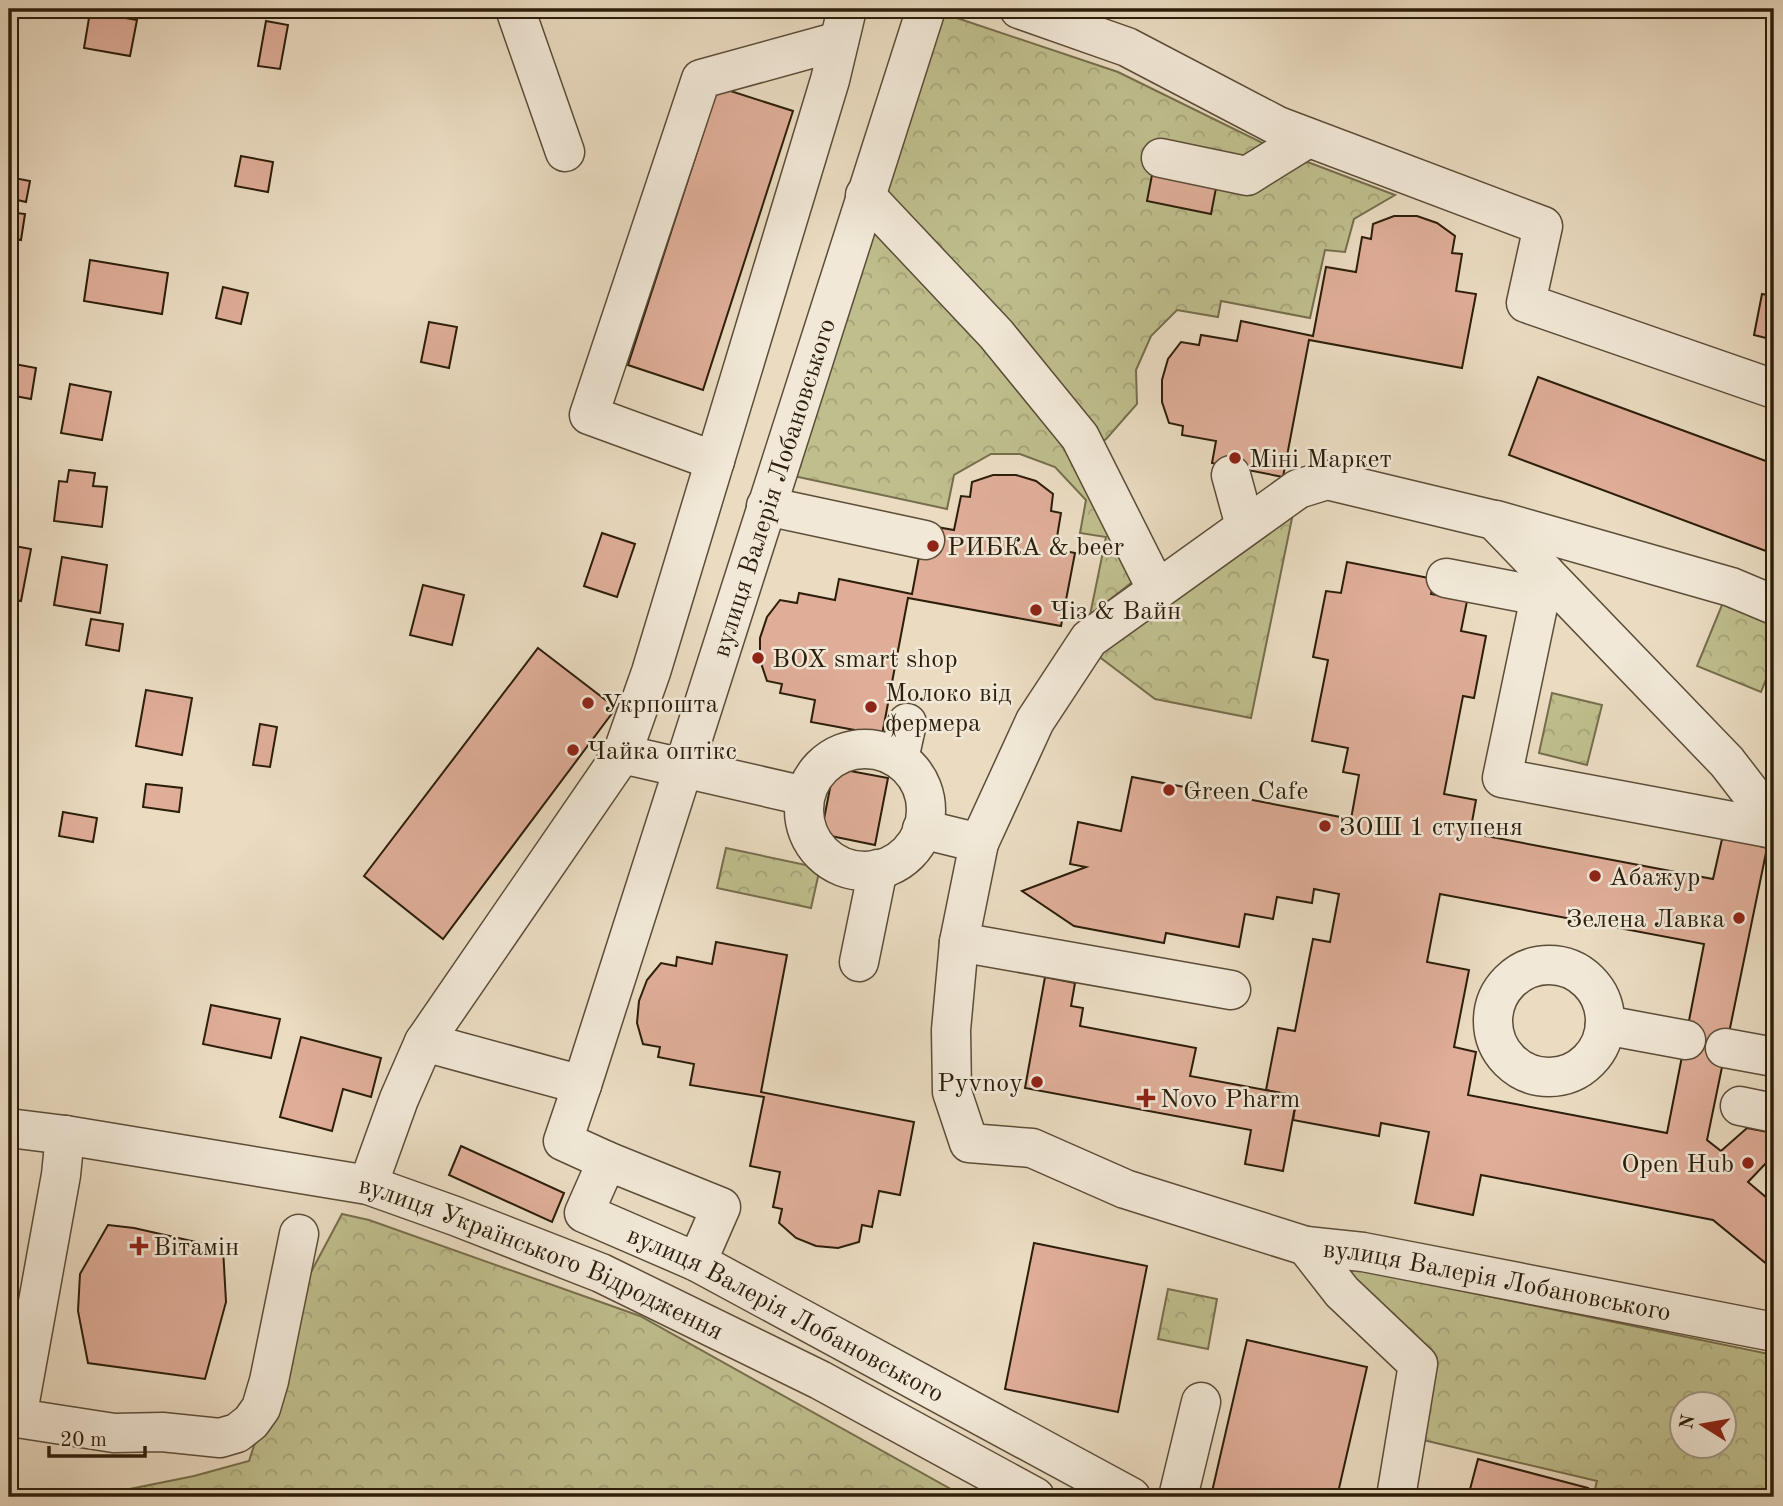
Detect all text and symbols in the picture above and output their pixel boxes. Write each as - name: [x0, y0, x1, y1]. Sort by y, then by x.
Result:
- street label: вулиця Валерія Лобановського: [709, 316, 841, 661]
- place label: Міні Маркет: [1249, 447, 1392, 473]
- marker: Міні Маркет: [1227, 450, 1243, 466]
- place label: РИБКА & beer: [947, 535, 1124, 561]
- marker: РИБКА & beer: [925, 538, 941, 554]
- place label: Чіз & Вайн: [1050, 599, 1181, 625]
- marker: Чіз & Вайн: [1028, 602, 1044, 618]
- place label: BOX smart shop: [772, 647, 958, 673]
- marker: BOX smart shop: [750, 650, 766, 666]
- place label: Молоко від фермера: [885, 681, 1011, 737]
- place label: Укрпошта: [602, 692, 719, 718]
- marker: Укрпошта: [580, 695, 596, 711]
- marker: Молоко від фермера: [863, 699, 879, 715]
- place label: Чайка оптікс: [587, 739, 737, 765]
- marker: Чайка оптікс: [565, 742, 581, 758]
- place label: Green Cafe: [1183, 779, 1308, 805]
- marker: Green Cafe: [1161, 782, 1177, 798]
- place label: ЗОШ 1 ступеня: [1339, 815, 1523, 841]
- marker: ЗОШ 1 ступеня: [1317, 818, 1333, 834]
- place label: Абажур: [1609, 865, 1701, 891]
- marker: Абажур: [1587, 868, 1603, 884]
- place label: Зелена Лавка: [1566, 907, 1725, 933]
- marker: Зелена Лавка: [1731, 910, 1747, 926]
- place label: Pyvnoy: [937, 1071, 1023, 1097]
- marker: Pyvnoy: [1029, 1074, 1045, 1090]
- place label: Novo Pharm: [1160, 1087, 1301, 1113]
- marker: Novo Pharm: [1138, 1090, 1154, 1106]
- place label: Open Hub: [1621, 1152, 1734, 1178]
- marker: Open Hub: [1740, 1155, 1756, 1171]
- street label: вулиця Українського Відродження: [357, 1173, 727, 1346]
- street label: вулиця Валерія Лобановського: [623, 1222, 948, 1408]
- place label: Вітамін: [153, 1235, 239, 1261]
- street label: вулиця Валерія Лобановського: [1322, 1237, 1673, 1327]
- marker: Вітамін: [131, 1238, 147, 1254]
- north arrow: [1668, 1390, 1738, 1460]
- text: N: [1678, 1413, 1700, 1431]
- scale bar: [49, 1415, 145, 1459]
- text: 20 m: [60, 1430, 107, 1451]

